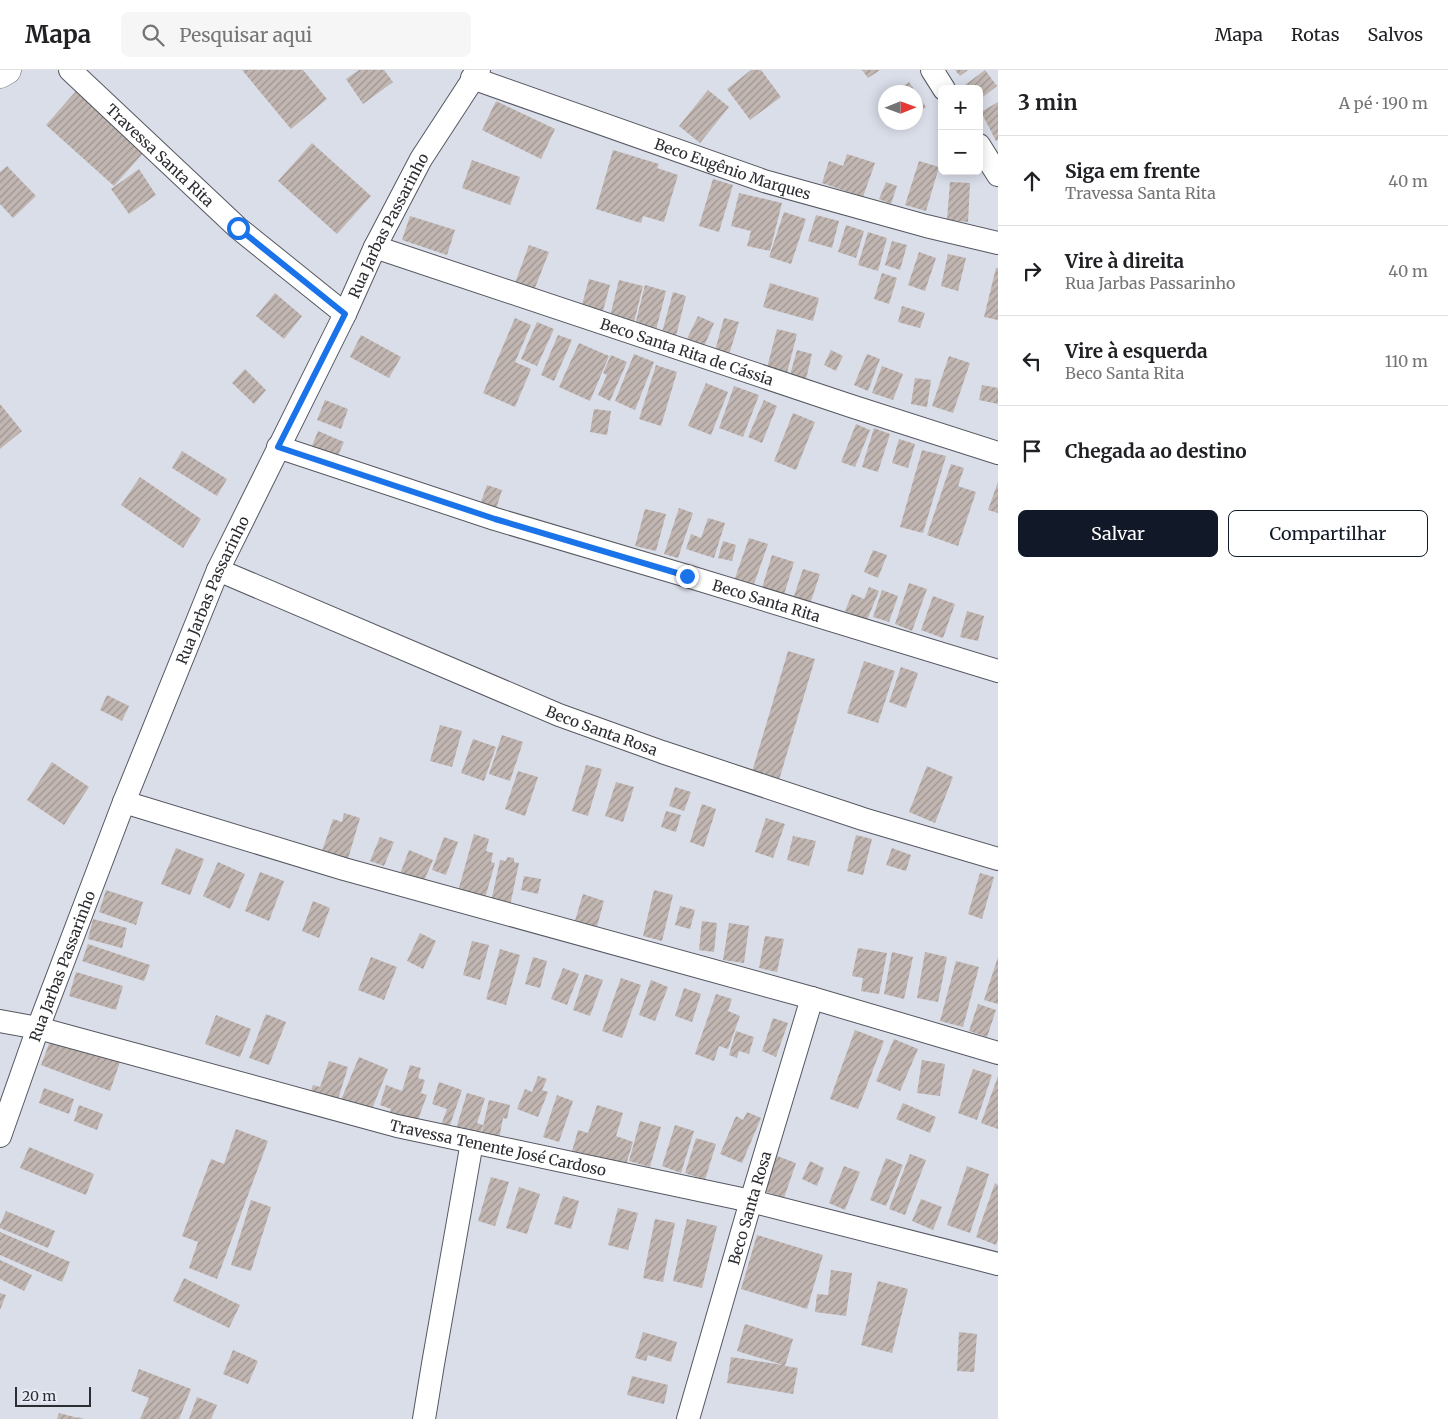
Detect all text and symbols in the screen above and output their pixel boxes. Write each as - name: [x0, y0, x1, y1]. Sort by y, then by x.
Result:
- search box: [121, 12, 471, 57]
- text: Mapa: [25, 19, 91, 50]
- icon: search: [139, 21, 167, 49]
- text: Pesquisar aqui: [179, 23, 312, 47]
- text: Mapa: [1215, 23, 1263, 46]
- text: Rotas: [1291, 23, 1340, 46]
- text: Salvos: [1368, 23, 1423, 46]
- north arrow: [878, 85, 923, 130]
- map controls: [938, 85, 983, 175]
- button: +: [938, 85, 983, 130]
- text: 3 min: [1018, 89, 1077, 116]
- text: A pé · 190 m: [1339, 93, 1428, 113]
- street label: Travessa Santa Rita: [102, 100, 218, 210]
- button: −: [938, 130, 983, 175]
- street label: Beco Eugênio Marques: [652, 134, 813, 203]
- street label: Rua Jarbas Passarinho: [344, 149, 432, 301]
- text: Siga em frente: [1065, 159, 1200, 183]
- icon: ahead: [1018, 167, 1046, 195]
- text: 40 m: [1388, 171, 1428, 191]
- text: Travessa Santa Rita: [1065, 183, 1216, 203]
- route start: [227, 217, 250, 240]
- text: Vire à direita: [1065, 249, 1184, 273]
- icon: right: [1018, 257, 1046, 285]
- text: 40 m: [1388, 261, 1428, 281]
- text: Rua Jarbas Passarinho: [1065, 273, 1235, 293]
- street label: Beco Santa Rita de Cássia: [598, 313, 776, 389]
- text: Vire à esquerda: [1065, 339, 1208, 363]
- icon: left: [1018, 347, 1046, 375]
- text: 110 m: [1385, 351, 1428, 371]
- text: Beco Santa Rita: [1065, 363, 1184, 383]
- icon: arrive: [1018, 437, 1046, 465]
- text: Chegada ao destino: [1065, 439, 1247, 463]
- button: Salvar: [1018, 510, 1218, 557]
- button: Compartilhar: [1228, 510, 1428, 557]
- street label: Rua Jarbas Passarinho: [171, 512, 253, 667]
- route end: [676, 565, 699, 588]
- street label: Beco Santa Rita: [710, 575, 823, 626]
- street label: Beco Santa Rosa: [543, 701, 660, 759]
- street label: Rua Jarbas Passarinho: [25, 888, 99, 1044]
- street label: Travessa Tenente José Cardoso: [387, 1115, 608, 1180]
- street label: Beco Santa Rosa: [724, 1149, 775, 1267]
- scale bar: [15, 1384, 91, 1407]
- text: 20 m: [22, 1387, 56, 1405]

